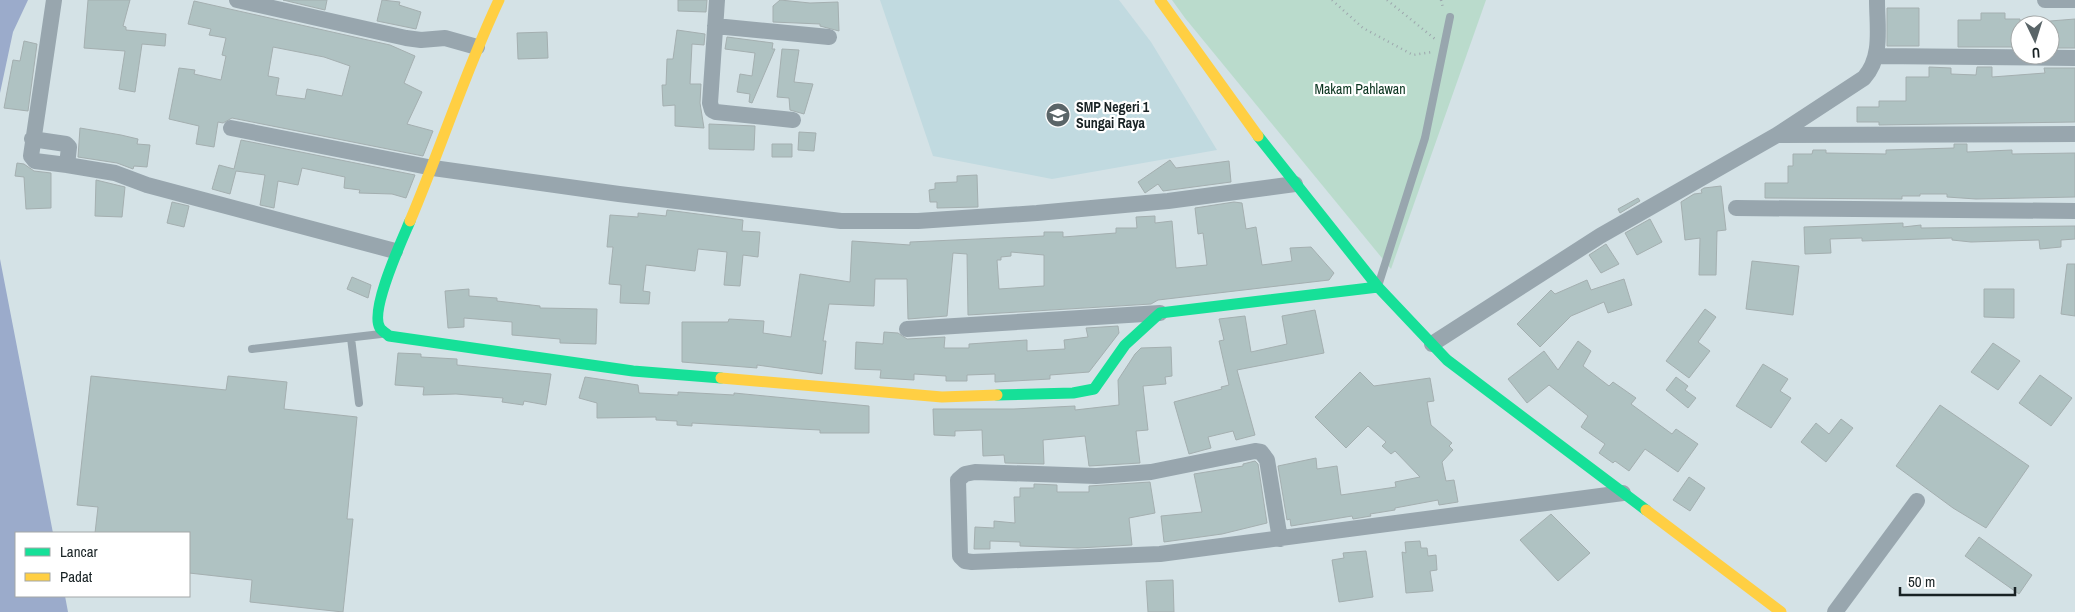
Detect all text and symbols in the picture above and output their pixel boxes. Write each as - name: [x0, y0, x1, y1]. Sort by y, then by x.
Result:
- north arrow: [2010, 15, 2060, 65]
- text: U: [2031, 44, 2041, 62]
- park label: Makam Pahlawan: [1314, 80, 1406, 98]
- place label: SMP Negeri 1 Sungai Raya: [1076, 98, 1150, 132]
- school or university icon: SMP Negeri 1 Sungai Raya: [1045, 102, 1071, 128]
- legend: [15, 532, 190, 597]
- text: Lancar: [60, 541, 98, 562]
- scale bar: [1900, 564, 2015, 596]
- text: Padat: [60, 566, 93, 587]
- text: 50 m: [1908, 571, 1935, 592]

